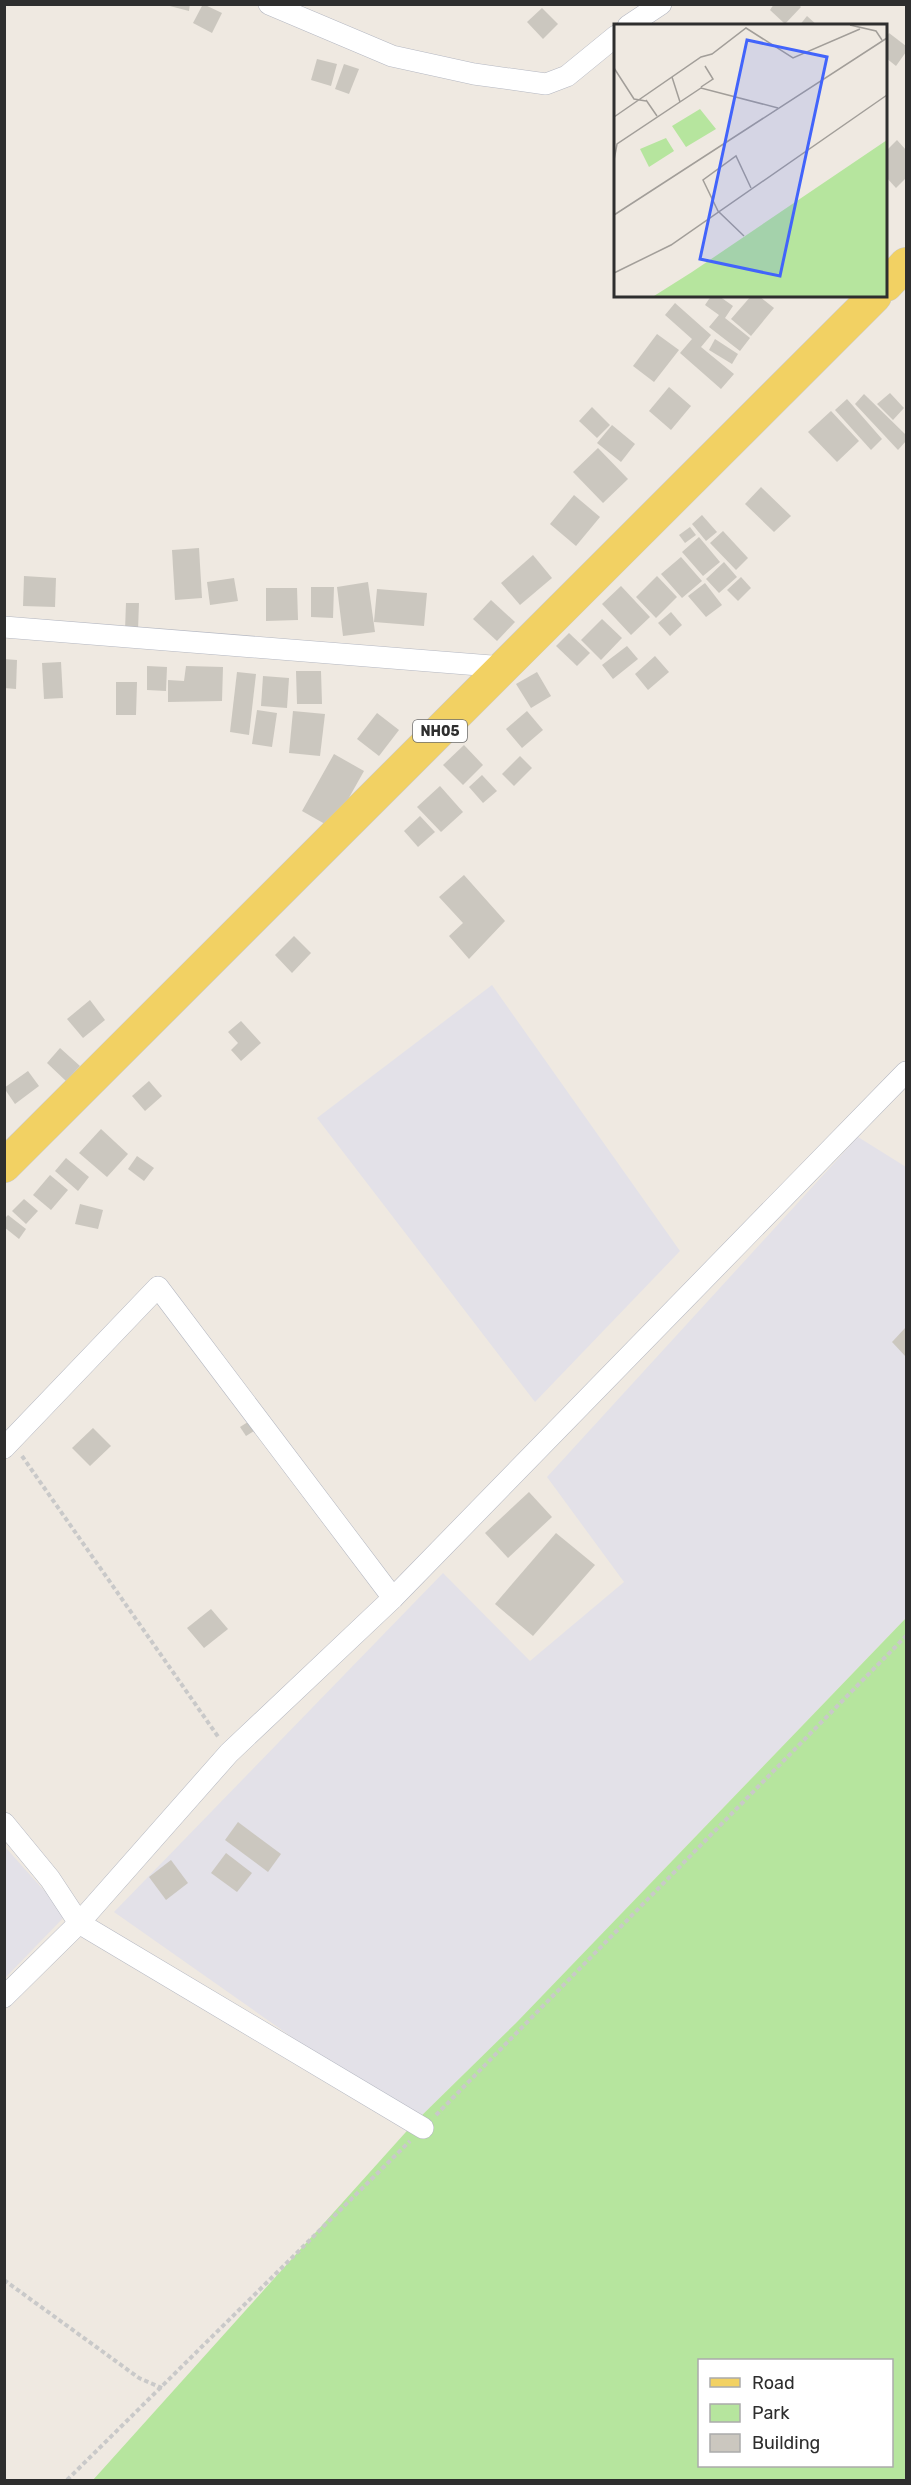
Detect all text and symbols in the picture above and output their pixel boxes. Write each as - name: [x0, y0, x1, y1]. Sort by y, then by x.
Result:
- inset map: [614, 24, 887, 297]
- road number: NH05: [413, 720, 467, 742]
- legend: [698, 2359, 893, 2467]
- text: Road: [752, 2372, 795, 2394]
- text: Park: [752, 2402, 790, 2424]
- text: Building: [752, 2432, 820, 2454]

